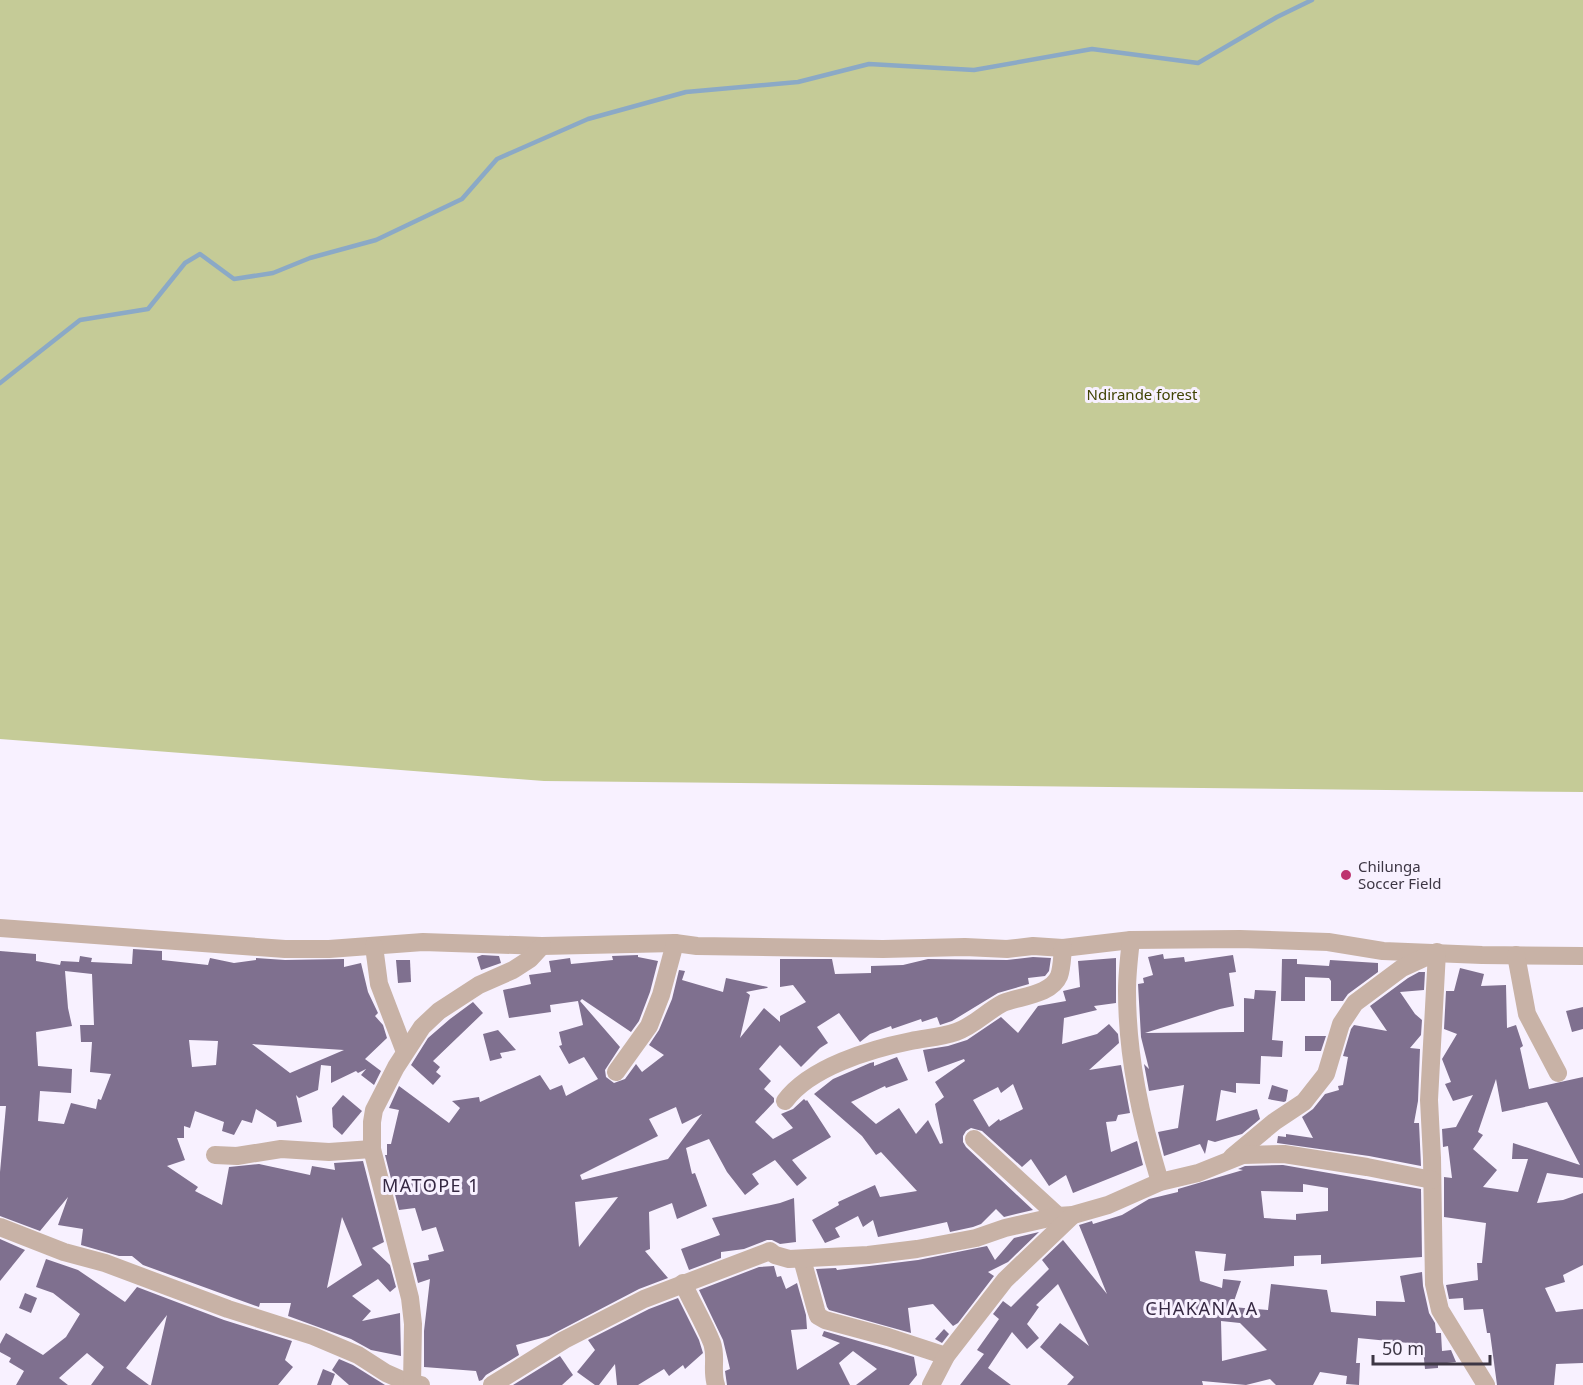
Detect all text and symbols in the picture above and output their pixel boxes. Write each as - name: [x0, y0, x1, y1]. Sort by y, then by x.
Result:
- park label: Ndirande forest: [1087, 384, 1198, 404]
- place label: Chilunga Soccer Field: [1358, 856, 1441, 893]
- marker: Chilunga Soccer Field: [1339, 868, 1353, 882]
- district label: MATOPE 1: [382, 1173, 480, 1197]
- district label: CHAKANA A: [1145, 1296, 1259, 1320]
- scale bar: [1373, 1328, 1490, 1366]
- text: 50 m: [1382, 1336, 1424, 1360]

